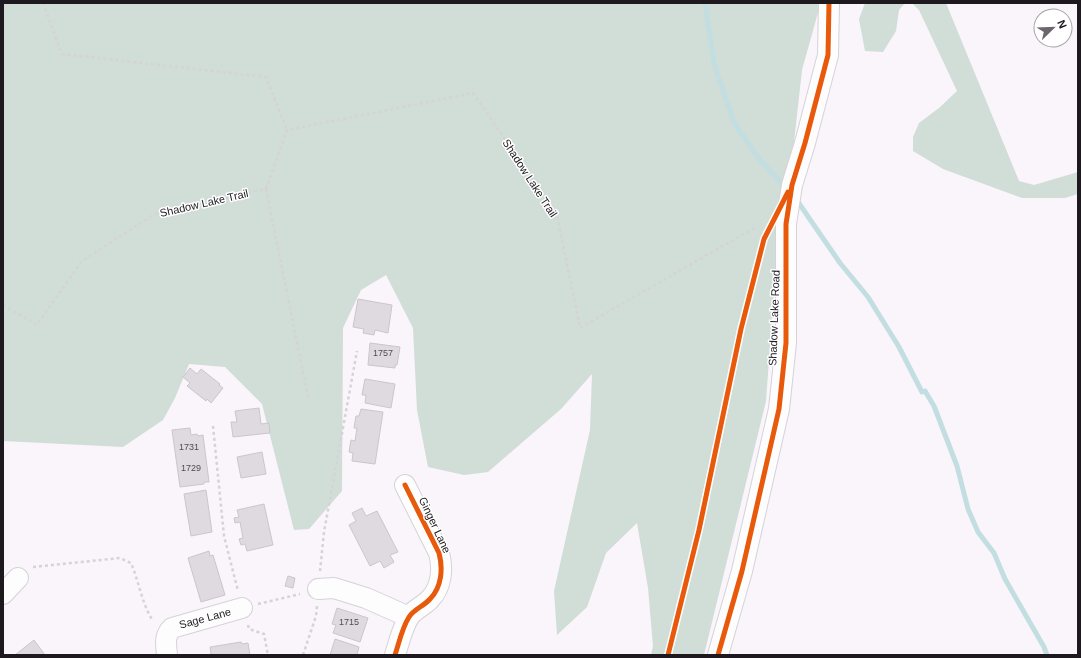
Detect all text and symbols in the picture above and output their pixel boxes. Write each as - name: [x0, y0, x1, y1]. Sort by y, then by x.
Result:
- north arrow: [1033, 8, 1073, 48]
- text: N: [1055, 18, 1069, 30]
- street label: Shadow Lake Trail: [500, 137, 560, 219]
- street label: Shadow Lake Trail: [159, 187, 249, 219]
- street label: Shadow Lake Road: [766, 270, 782, 366]
- house number: 1757: [373, 348, 393, 358]
- house number: 1731: [179, 442, 199, 452]
- house number: 1729: [181, 463, 201, 473]
- street label: Ginger Lane: [417, 495, 453, 555]
- street label: Sage Lane: [178, 605, 232, 631]
- house number: 1715: [339, 617, 359, 627]

